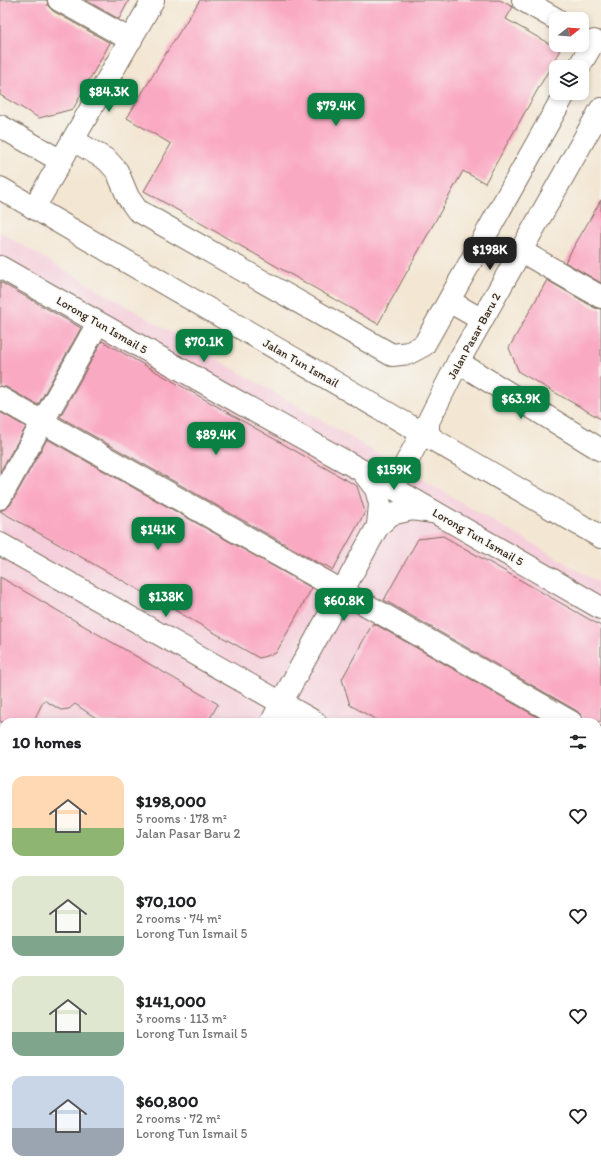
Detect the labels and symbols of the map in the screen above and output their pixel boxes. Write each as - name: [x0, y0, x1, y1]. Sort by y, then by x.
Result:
- north arrow: [549, 12, 589, 52]
- pin: $84.3K: [76, 79, 142, 113]
- pin: $79.4K: [303, 93, 369, 127]
- pin: $198K: [462, 237, 518, 271]
- street label: Jalan Pasar Baru 2: [445, 290, 504, 382]
- street label: Lorong Tun Ismail 5: [54, 293, 150, 357]
- pin: $70.1K: [171, 329, 237, 363]
- street label: Jalan Tun Ismail: [261, 336, 342, 391]
- pin: $63.9K: [488, 386, 554, 420]
- pin: $89.4K: [183, 422, 249, 456]
- pin: $159K: [366, 457, 422, 491]
- street label: Lorong Tun Ismail 5: [430, 505, 526, 569]
- pin: $141K: [130, 517, 186, 551]
- pin: $138K: [138, 584, 194, 618]
- pin: $60.8K: [311, 588, 377, 622]

